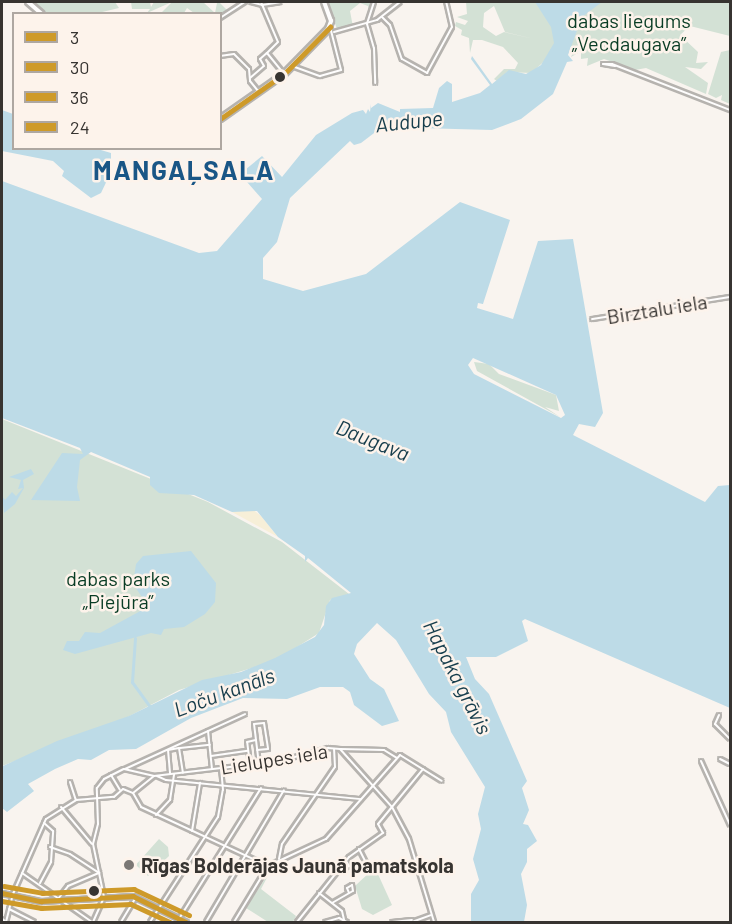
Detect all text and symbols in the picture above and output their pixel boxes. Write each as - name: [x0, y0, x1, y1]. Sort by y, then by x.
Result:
- park label: dabas liegums „Vecdaugava”: [567, 9, 691, 56]
- legend: [12, 12, 222, 150]
- text: 3: [70, 26, 79, 48]
- text: 30: [70, 56, 89, 78]
- unlabelled marker: [274, 71, 286, 83]
- text: 36: [70, 86, 89, 108]
- water label: Audupe: [374, 105, 444, 137]
- text: 24: [70, 116, 90, 138]
- district label: MANGAĻSALA: [93, 154, 275, 186]
- street label: Birztalu iela: [605, 289, 709, 329]
- water label: Daugava: [333, 414, 413, 466]
- park label: dabas parks „Piejūra”: [66, 566, 170, 613]
- water label: Hapaka grāvis: [418, 616, 498, 738]
- water label: Loču kanāls: [170, 662, 278, 722]
- street label: Lielupes iela: [219, 739, 329, 779]
- place label: Rīgas Bolderājas Jaunā pamatskola: [141, 853, 454, 877]
- marker: Rīgas Bolderājas Jaunā pamatskola: [122, 858, 136, 872]
- unlabelled marker: [88, 885, 100, 897]

